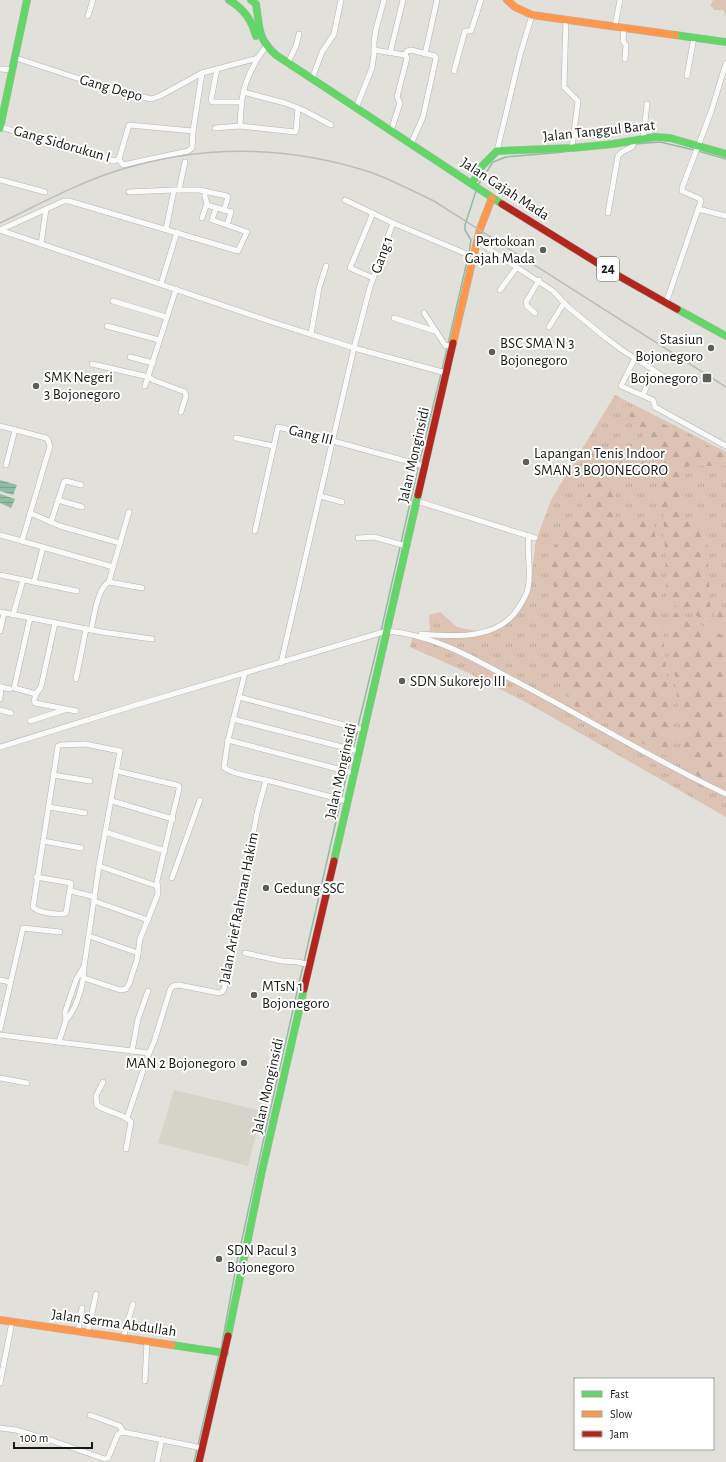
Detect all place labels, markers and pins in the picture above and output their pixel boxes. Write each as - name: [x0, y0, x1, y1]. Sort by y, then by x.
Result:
- place label: Pertokoan Gajah Mada: [465, 234, 535, 266]
- marker: Pertokoan Gajah Mada: [538, 245, 548, 255]
- place label: Stasiun Bojonegoro: [635, 332, 703, 364]
- place label: BSC SMA N 3 Bojonegoro: [500, 336, 574, 368]
- marker: Stasiun Bojonegoro: [706, 343, 716, 353]
- marker: BSC SMA N 3 Bojonegoro: [487, 347, 497, 357]
- place label: SMK Negeri 3 Bojonegoro: [44, 370, 120, 402]
- place label: Bojonegoro: [630, 371, 698, 386]
- marker: Bojonegoro: [701, 372, 713, 384]
- marker: SMK Negeri 3 Bojonegoro: [31, 381, 41, 391]
- place label: Lapangan Tenis Indoor SMAN 3 BOJONEGORO: [534, 446, 668, 478]
- marker: Lapangan Tenis Indoor SMAN 3 BOJONEGORO: [521, 457, 531, 467]
- place label: SDN Sukorejo III: [410, 674, 506, 689]
- marker: SDN Sukorejo III: [397, 676, 407, 686]
- place label: Gedung SSC: [274, 881, 345, 896]
- marker: Gedung SSC: [261, 883, 271, 893]
- place label: MTsN 1 Bojonegoro: [262, 979, 330, 1011]
- marker: MTsN 1 Bojonegoro: [249, 990, 259, 1000]
- place label: MAN 2 Bojonegoro: [126, 1056, 236, 1071]
- marker: MAN 2 Bojonegoro: [239, 1058, 249, 1068]
- place label: SDN Pacul 3 Bojonegoro: [227, 1243, 297, 1275]
- marker: SDN Pacul 3 Bojonegoro: [214, 1254, 224, 1264]

